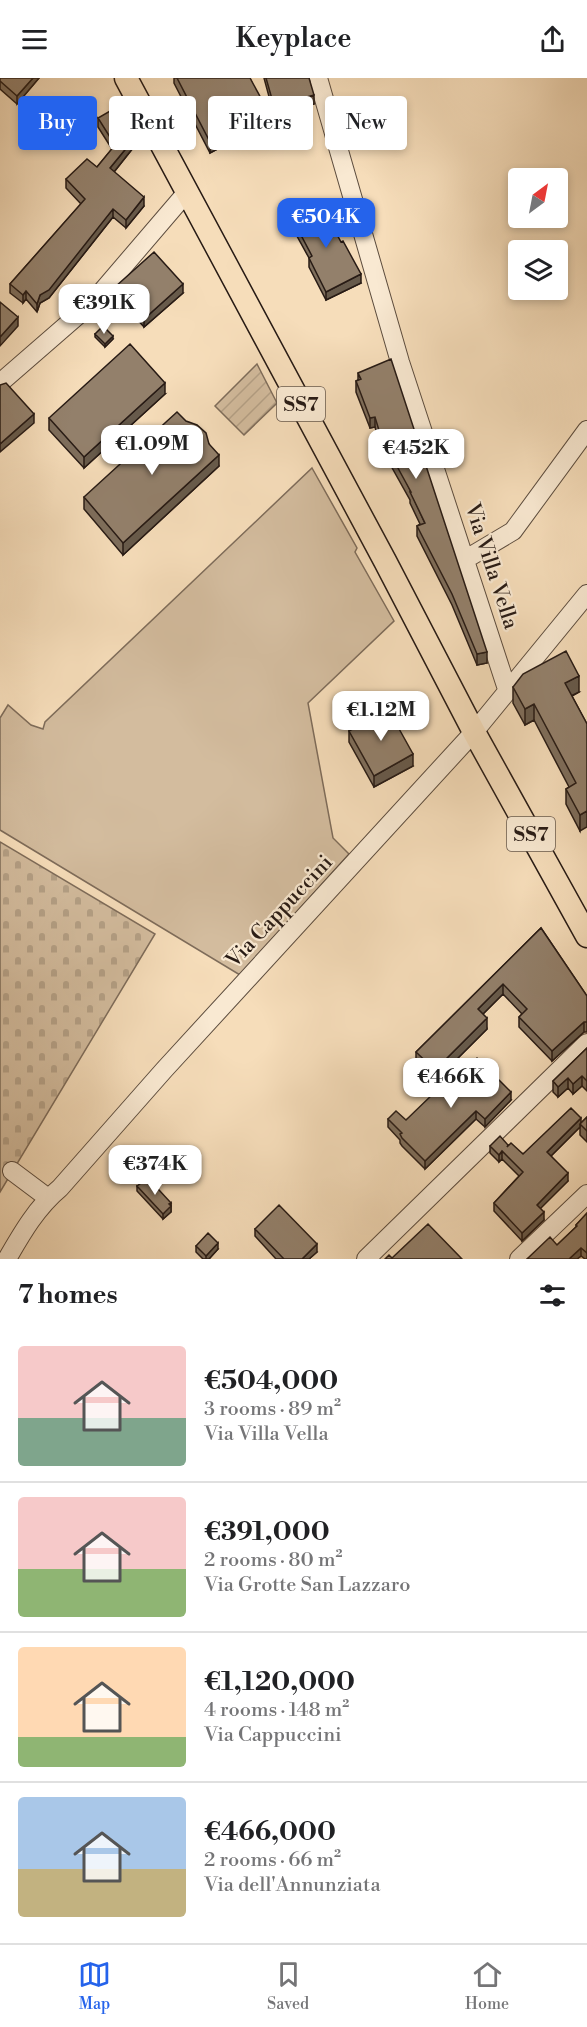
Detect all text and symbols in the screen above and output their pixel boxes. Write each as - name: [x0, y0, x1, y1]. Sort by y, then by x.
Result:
- text: Keyplace: [235, 22, 352, 56]
- icon: menu: [18, 23, 51, 56]
- icon: share: [536, 23, 569, 56]
- chip: Buy: [18, 96, 97, 150]
- chip: Rent: [109, 96, 196, 150]
- chip: Filters: [208, 96, 313, 150]
- chip: New: [325, 96, 407, 150]
- north arrow: [508, 168, 568, 228]
- map controls: [508, 168, 568, 300]
- pin: €504K: [284, 198, 368, 249]
- text: €504K: [291, 205, 361, 230]
- button: layers: [508, 240, 568, 300]
- pin: €391K: [62, 284, 146, 335]
- text: €391K: [73, 291, 135, 316]
- road number: SS7: [277, 387, 325, 421]
- pin: €1.09M: [103, 425, 201, 476]
- pin: €452K: [374, 429, 458, 480]
- text: €1.09M: [115, 432, 189, 457]
- text: €452K: [382, 436, 450, 461]
- street label: Via Villa Vella: [458, 499, 524, 633]
- pin: €1.12M: [332, 691, 430, 742]
- text: €1.12M: [346, 698, 416, 723]
- road number: SS7: [507, 817, 555, 851]
- street label: Via Cappuccini: [220, 850, 339, 974]
- pin: €466K: [409, 1058, 493, 1109]
- text: €466K: [417, 1065, 485, 1090]
- pin: €374K: [113, 1145, 197, 1196]
- text: €374K: [123, 1152, 187, 1177]
- text: 7 homes: [18, 1279, 118, 1311]
- icon: filters: [536, 1279, 569, 1312]
- text: €504,000: [204, 1365, 338, 1397]
- icon: home: [66, 1370, 138, 1442]
- text: 3 rooms · 89 m²: [204, 1397, 341, 1422]
- text: Via Villa Vella: [204, 1422, 329, 1447]
- text: €391,000: [204, 1516, 330, 1548]
- icon: home: [66, 1521, 138, 1593]
- text: 2 rooms · 80 m²: [204, 1548, 342, 1573]
- text: Via Grotte San Lazzaro: [204, 1573, 410, 1598]
- text: €1,120,000: [204, 1666, 355, 1698]
- icon: home: [66, 1671, 138, 1743]
- text: 4 rooms · 148 m²: [204, 1698, 349, 1723]
- text: Via Cappuccini: [204, 1723, 342, 1748]
- text: €466,000: [204, 1816, 336, 1848]
- icon: home: [66, 1821, 138, 1893]
- text: 2 rooms · 66 m²: [204, 1848, 341, 1873]
- text: Via dell'Annunziata: [204, 1873, 381, 1898]
- tab: Map: [78, 1958, 111, 2014]
- tab: Saved: [267, 1958, 309, 2014]
- tab: Home: [465, 1958, 509, 2014]

